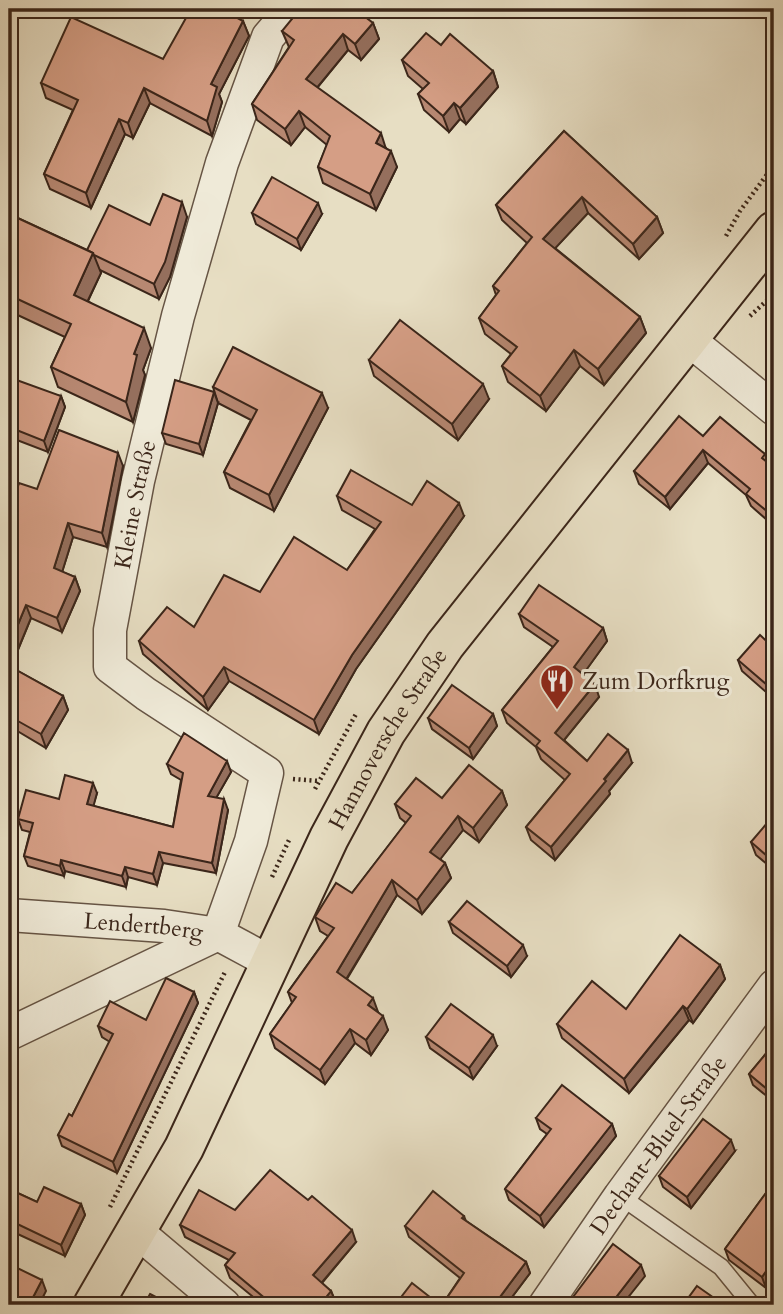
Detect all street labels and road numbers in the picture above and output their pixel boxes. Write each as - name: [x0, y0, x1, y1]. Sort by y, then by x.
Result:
- street label: Kleine Straße: [107, 437, 163, 572]
- street label: Hannoversche Straße: [321, 642, 455, 835]
- street label: Lendertberg: [83, 905, 205, 948]
- street label: Dechant-Bluel-Straße: [583, 1049, 734, 1241]

